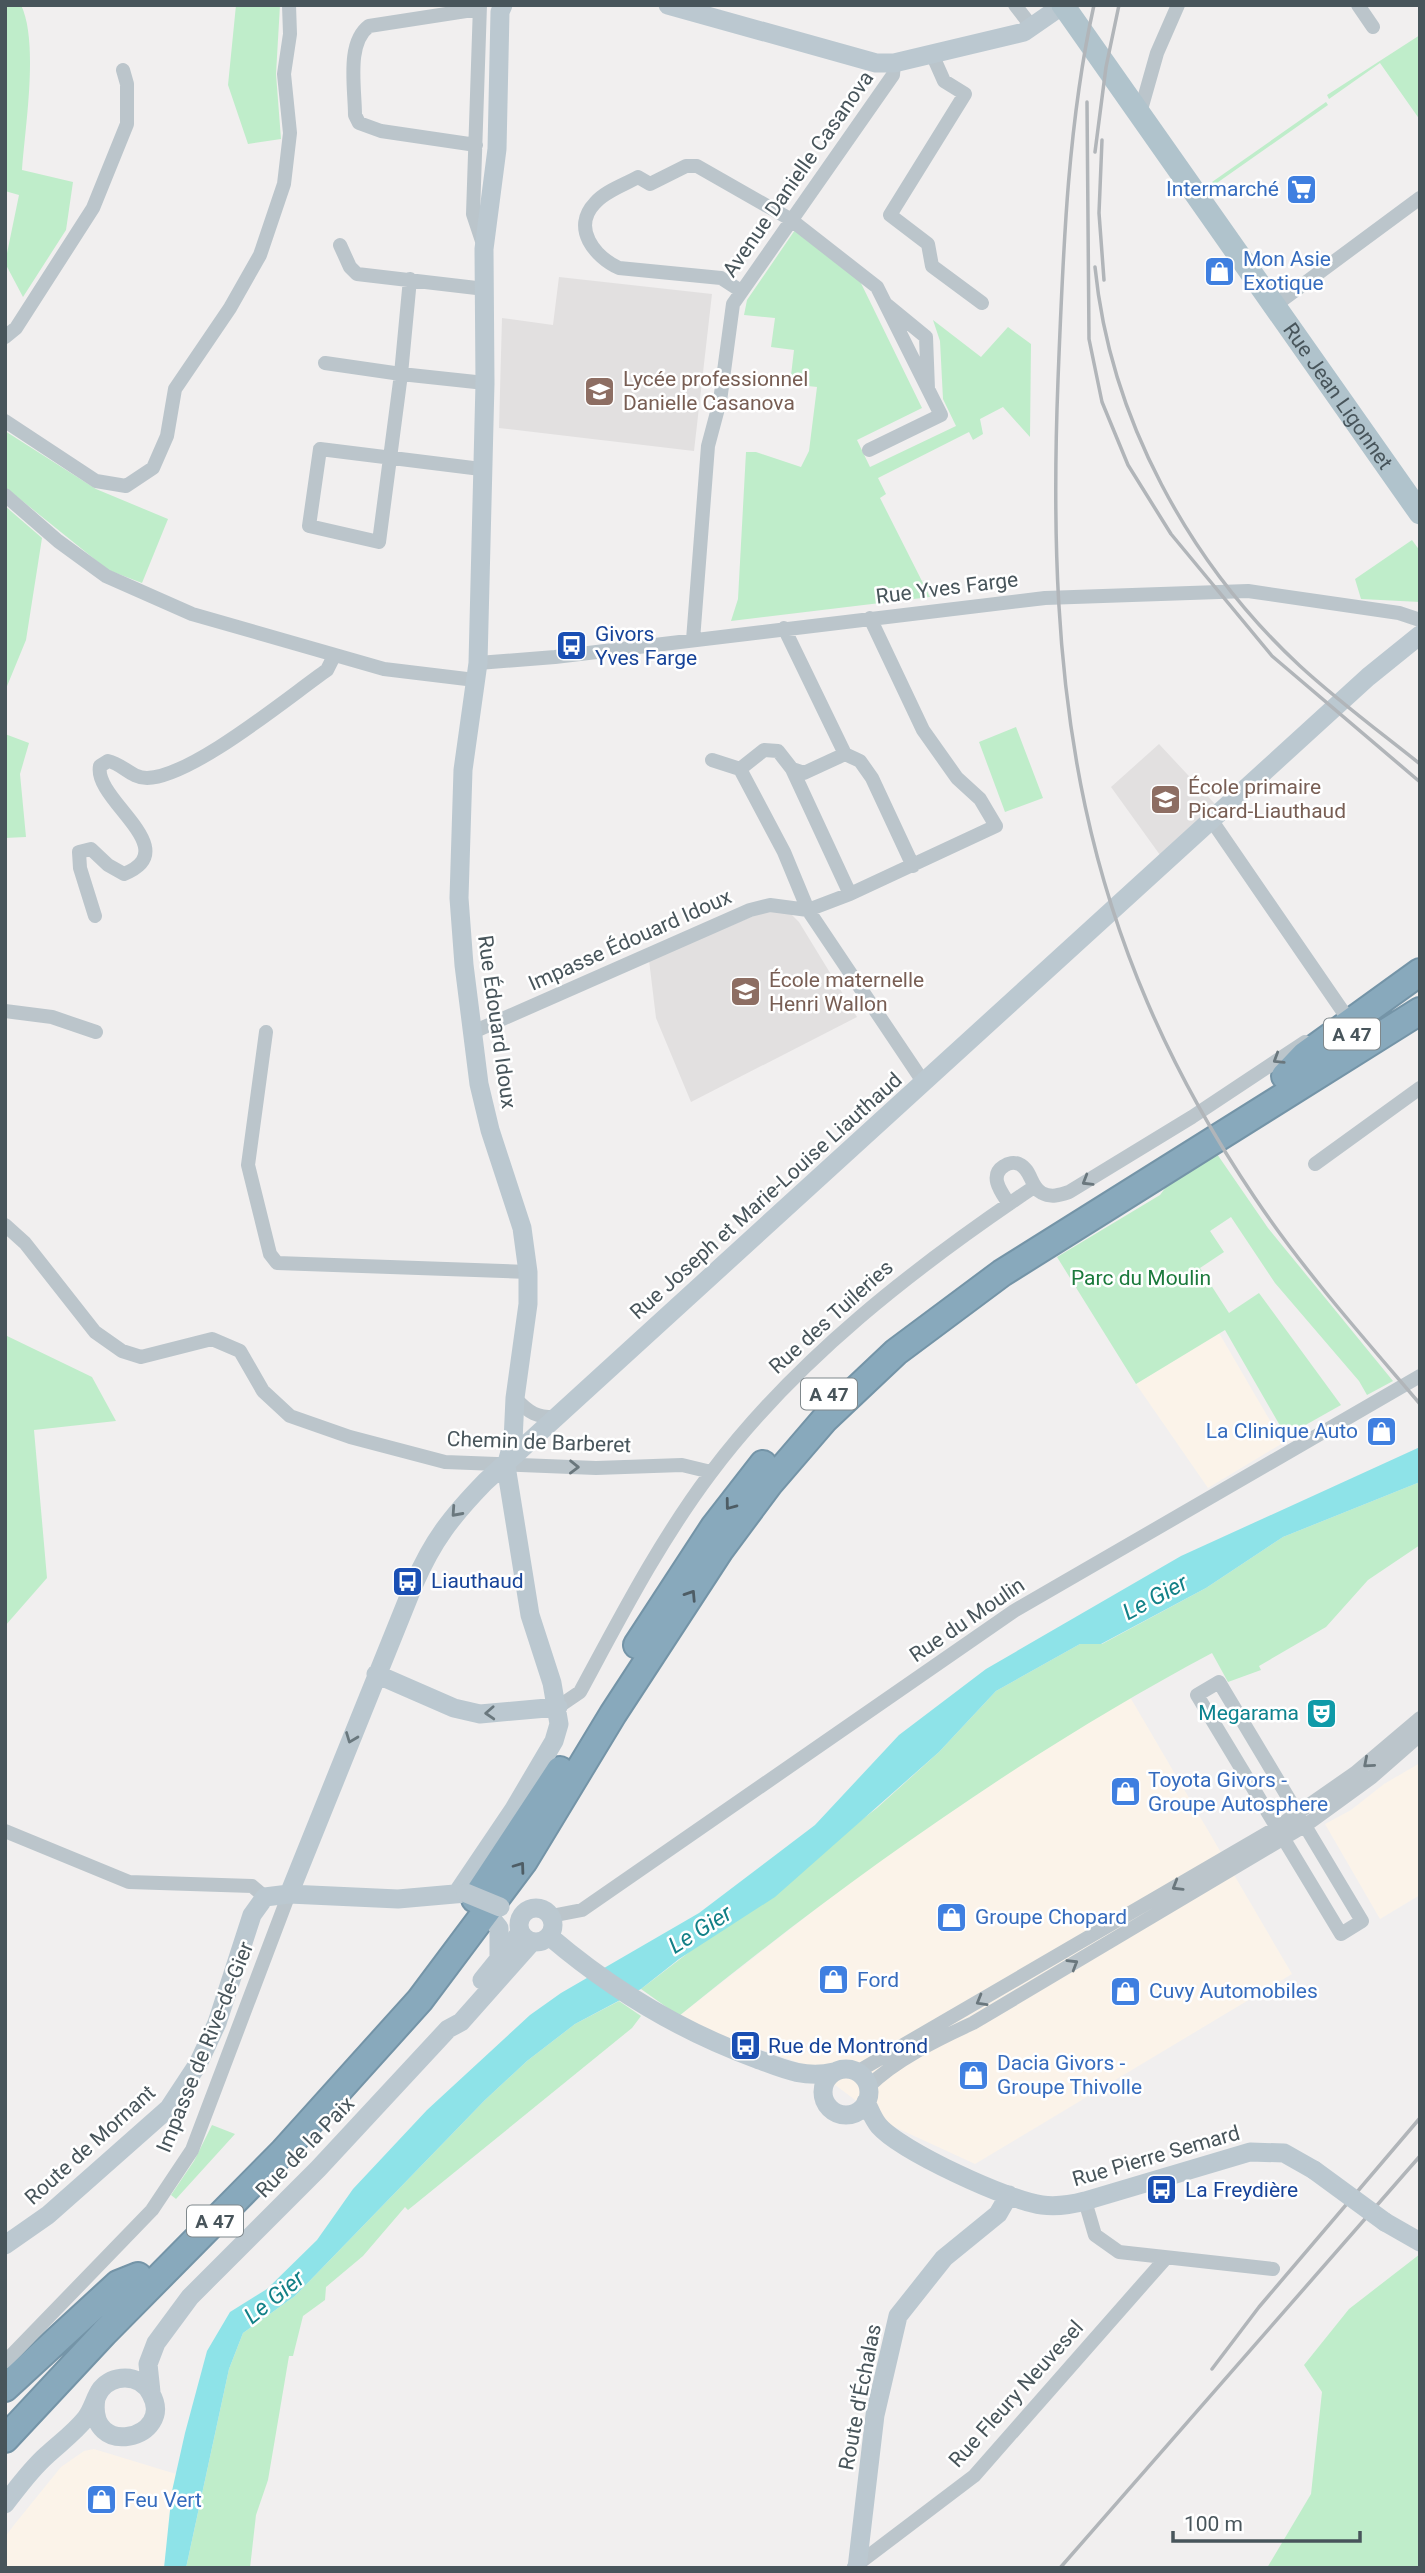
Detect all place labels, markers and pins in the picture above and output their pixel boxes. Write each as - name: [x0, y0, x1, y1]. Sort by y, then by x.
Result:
- supermarket icon: Intermarché: [1285, 172, 1319, 206]
- place label: Intermarché: [1166, 177, 1279, 201]
- place label: Mon Asie Exotique: [1243, 247, 1331, 295]
- shop icon: Mon Asie Exotique: [1203, 254, 1237, 288]
- place label: Lycée professionnel Danielle Casanova: [623, 367, 808, 415]
- school or university icon: Lycée professionnel Danielle Casanova: [583, 374, 617, 408]
- place label: Givors Yves Farge: [595, 622, 697, 670]
- bus stop icon: Givors Yves Farge: [555, 629, 589, 663]
- place label: École primaire Picard-Liauthaud: [1188, 775, 1346, 823]
- school or university icon: École primaire Picard-Liauthaud: [1148, 782, 1182, 816]
- place label: École maternelle Henri Wallon: [769, 968, 924, 1016]
- school or university icon: École maternelle Henri Wallon: [729, 975, 763, 1009]
- shop icon: La Clinique Auto: [1364, 1414, 1398, 1448]
- place label: La Clinique Auto: [1206, 1419, 1358, 1443]
- bus stop icon: Liauthaud: [391, 1564, 425, 1598]
- place label: Liauthaud: [431, 1569, 524, 1593]
- theatre icon: Megarama: [1305, 1696, 1339, 1730]
- place label: Megarama: [1198, 1701, 1299, 1725]
- place label: Toyota Givors - Groupe Autosphere: [1148, 1768, 1328, 1816]
- shop icon: Toyota Givors - Groupe Autosphere: [1108, 1775, 1142, 1809]
- shop icon: Groupe Chopard: [935, 1900, 969, 1934]
- place label: Groupe Chopard: [975, 1905, 1127, 1929]
- shop icon: Ford: [817, 1963, 851, 1997]
- place label: Ford: [857, 1968, 899, 1992]
- shop icon: Cuvy Automobiles: [1109, 1974, 1143, 2008]
- place label: Cuvy Automobiles: [1149, 1979, 1318, 2003]
- bus stop icon: Rue de Montrond: [728, 2029, 762, 2063]
- place label: Rue de Montrond: [768, 2034, 928, 2058]
- place label: Dacia Givors - Groupe Thivolle: [997, 2051, 1142, 2099]
- shop icon: Dacia Givors - Groupe Thivolle: [957, 2058, 991, 2092]
- bus stop icon: La Freydière: [1145, 2173, 1179, 2207]
- place label: La Freydière: [1185, 2178, 1298, 2202]
- shop icon: Feu Vert: [84, 2483, 118, 2517]
- place label: Feu Vert: [124, 2488, 202, 2512]

